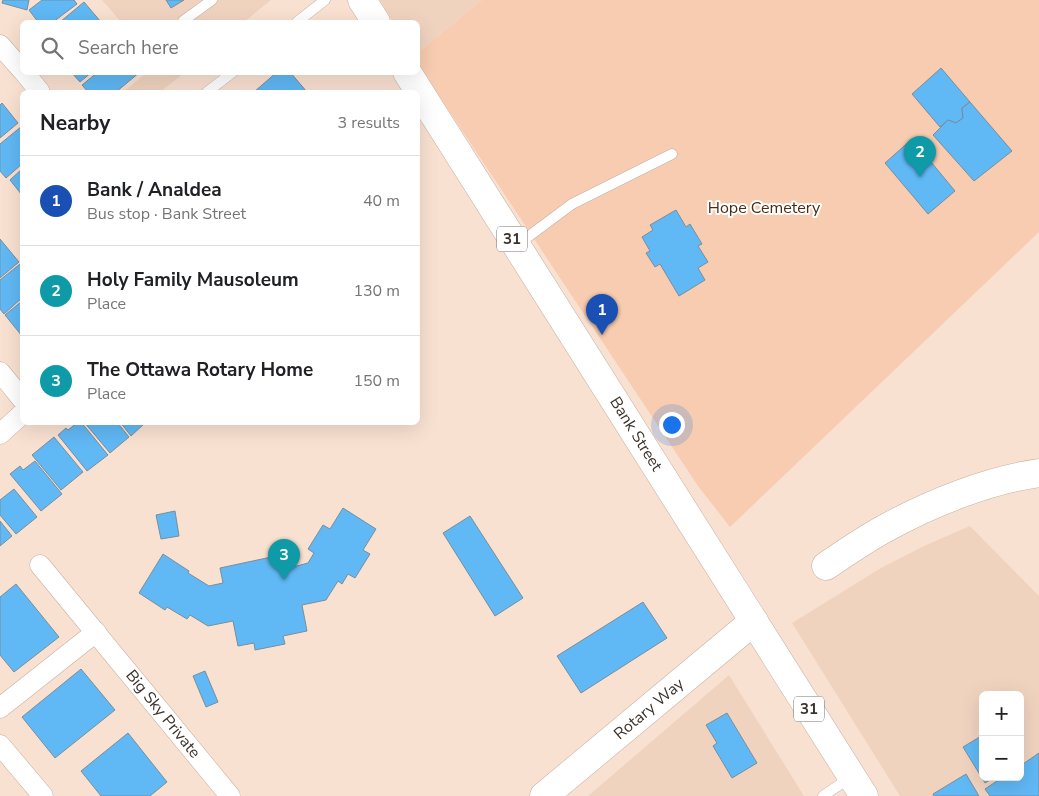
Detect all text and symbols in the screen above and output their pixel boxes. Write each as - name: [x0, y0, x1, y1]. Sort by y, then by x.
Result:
- search box: [20, 20, 420, 75]
- icon: search: [38, 34, 66, 62]
- text: Search here: [78, 35, 179, 61]
- text: Nearby: [40, 109, 110, 137]
- text: 3 results: [338, 112, 400, 134]
- pin: 2: [904, 136, 936, 177]
- text: Bank / Analdea: [87, 177, 222, 203]
- text: 1: [51, 190, 61, 212]
- text: 40 m: [363, 190, 400, 212]
- park label: Hope Cemetery: [708, 197, 821, 219]
- text: Bus stop · Bank Street: [87, 203, 246, 225]
- road number: 31: [497, 226, 527, 252]
- text: Holy Family Mausoleum: [87, 267, 299, 293]
- text: 2: [51, 280, 61, 302]
- text: 130 m: [353, 280, 400, 302]
- text: Place: [87, 293, 126, 315]
- pin: 1: [586, 294, 618, 335]
- text: The Ottawa Rotary Home: [87, 357, 313, 383]
- text: 3: [51, 370, 61, 392]
- text: 150 m: [353, 370, 400, 392]
- text: Place: [87, 383, 126, 405]
- street label: Bank Street: [604, 392, 668, 476]
- your location: [659, 412, 685, 438]
- pin: 3: [268, 539, 300, 580]
- street label: Big Sky Private: [120, 665, 206, 763]
- street label: Rotary Way: [609, 673, 689, 745]
- map controls: [979, 691, 1024, 781]
- button: +: [979, 691, 1024, 736]
- road number: 31: [794, 696, 824, 722]
- button: −: [979, 736, 1024, 781]

